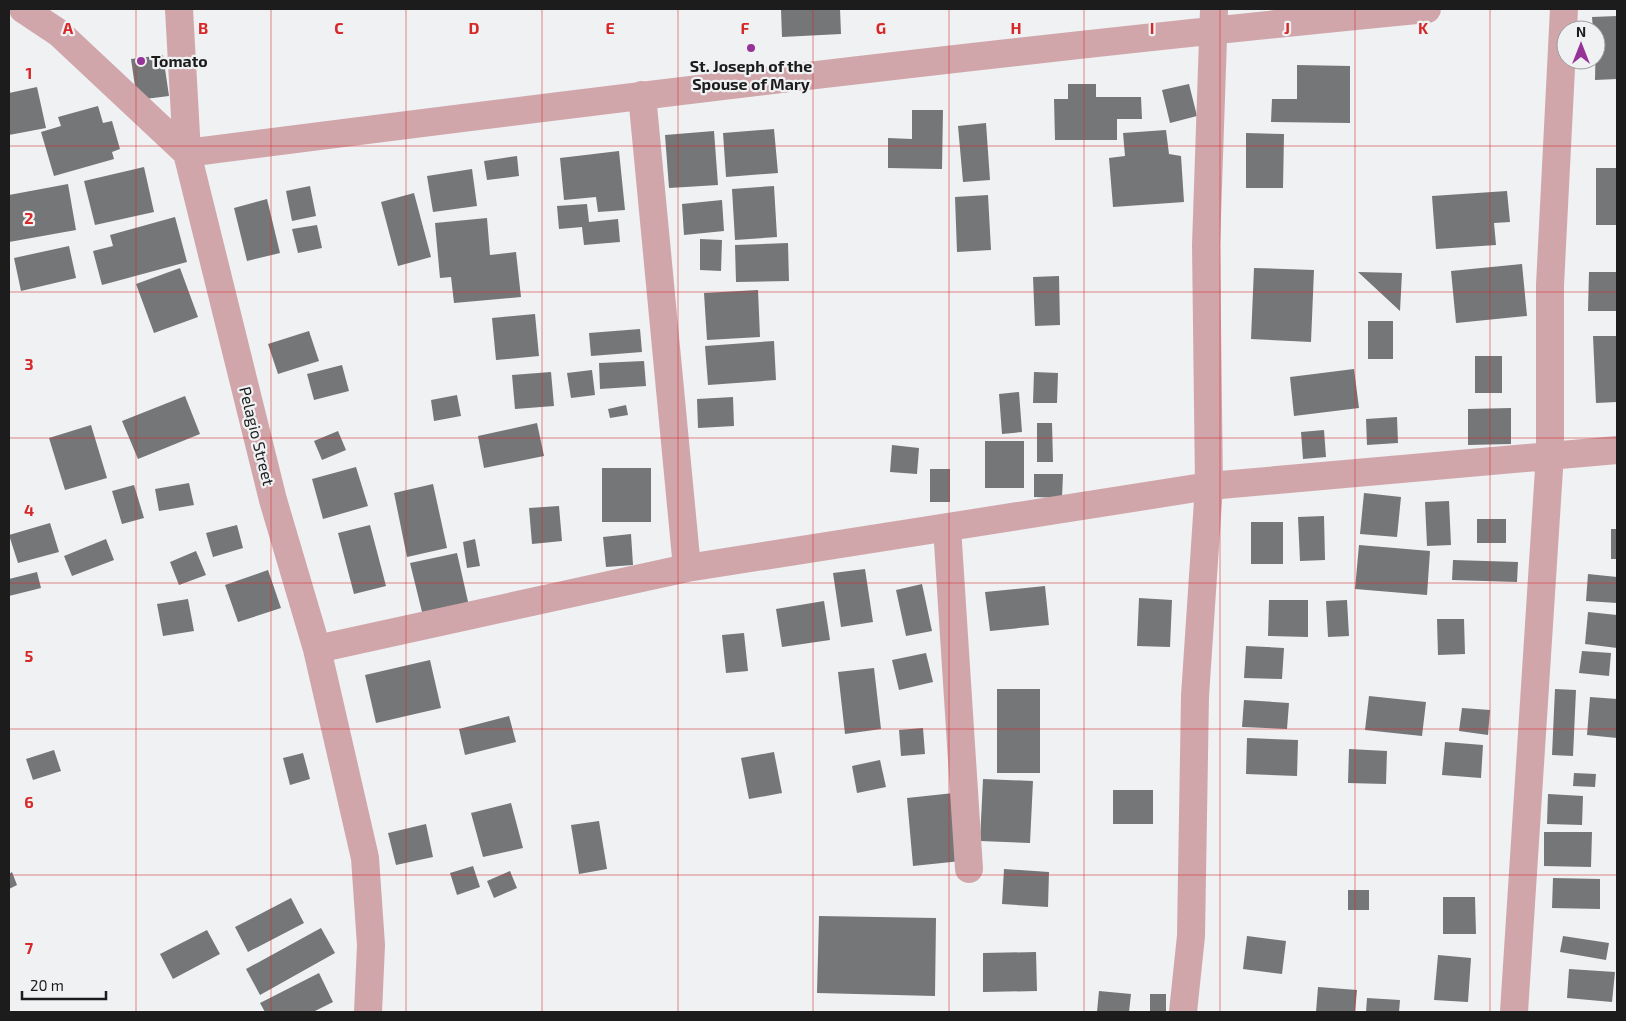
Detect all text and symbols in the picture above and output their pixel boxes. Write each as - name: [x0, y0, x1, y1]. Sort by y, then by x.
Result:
- text: A: [63, 18, 74, 37]
- text: B: [198, 18, 208, 37]
- text: C: [334, 18, 344, 37]
- text: D: [469, 18, 480, 37]
- text: E: [605, 18, 615, 37]
- text: F: [741, 18, 750, 37]
- text: G: [876, 18, 886, 37]
- text: H: [1010, 18, 1022, 37]
- text: I: [1150, 18, 1154, 37]
- text: J: [1284, 18, 1290, 37]
- text: K: [1418, 18, 1429, 37]
- north arrow: [1556, 20, 1606, 70]
- text: N: [1576, 23, 1586, 40]
- marker: St. Joseph of the Spouse of Mary: [745, 42, 757, 54]
- place label: Tomato: [151, 51, 208, 70]
- marker: Tomato: [135, 55, 147, 67]
- place label: St. Joseph of the Spouse of Mary: [690, 56, 812, 94]
- text: 1: [26, 63, 32, 82]
- text: 2: [24, 208, 34, 227]
- text: 3: [24, 354, 34, 373]
- street label: Pelagio Street: [236, 384, 279, 487]
- text: 4: [24, 500, 34, 519]
- text: 5: [25, 646, 34, 665]
- text: 6: [24, 792, 34, 811]
- text: 7: [25, 938, 34, 957]
- scale bar: [22, 968, 106, 1000]
- text: 20 m: [30, 976, 64, 994]

